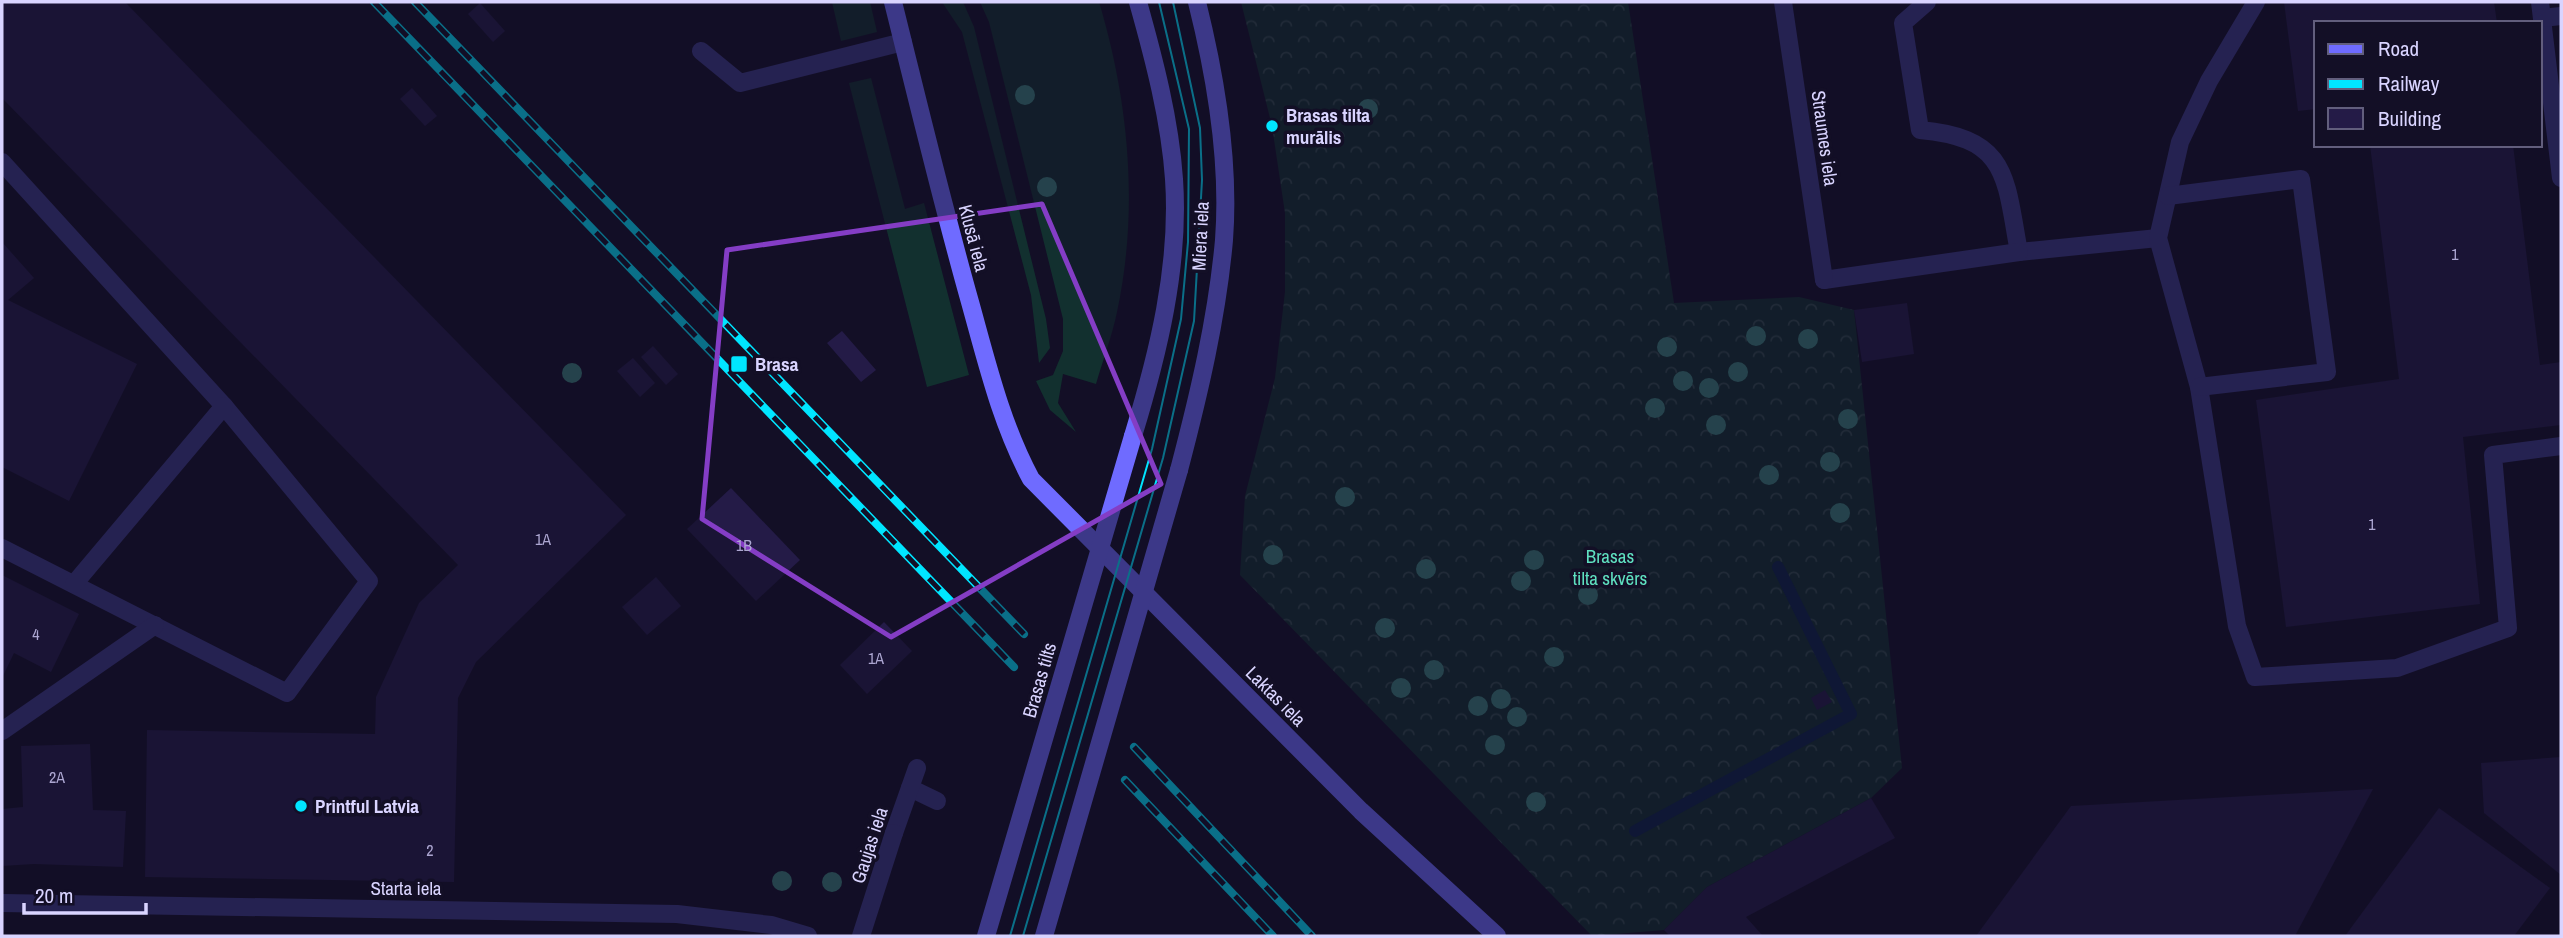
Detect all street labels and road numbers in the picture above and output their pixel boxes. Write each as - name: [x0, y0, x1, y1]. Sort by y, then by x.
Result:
- street label: Straumes iela: [1805, 89, 1845, 188]
- street label: Miera iela: [1185, 200, 1215, 271]
- street label: Klusā iela: [953, 202, 995, 275]
- street label: Brasas tilts: [1016, 639, 1062, 721]
- street label: Laktas iela: [1240, 660, 1312, 732]
- street label: Gaujas iela: [844, 803, 894, 886]
- street label: Starta iela: [370, 875, 442, 901]

